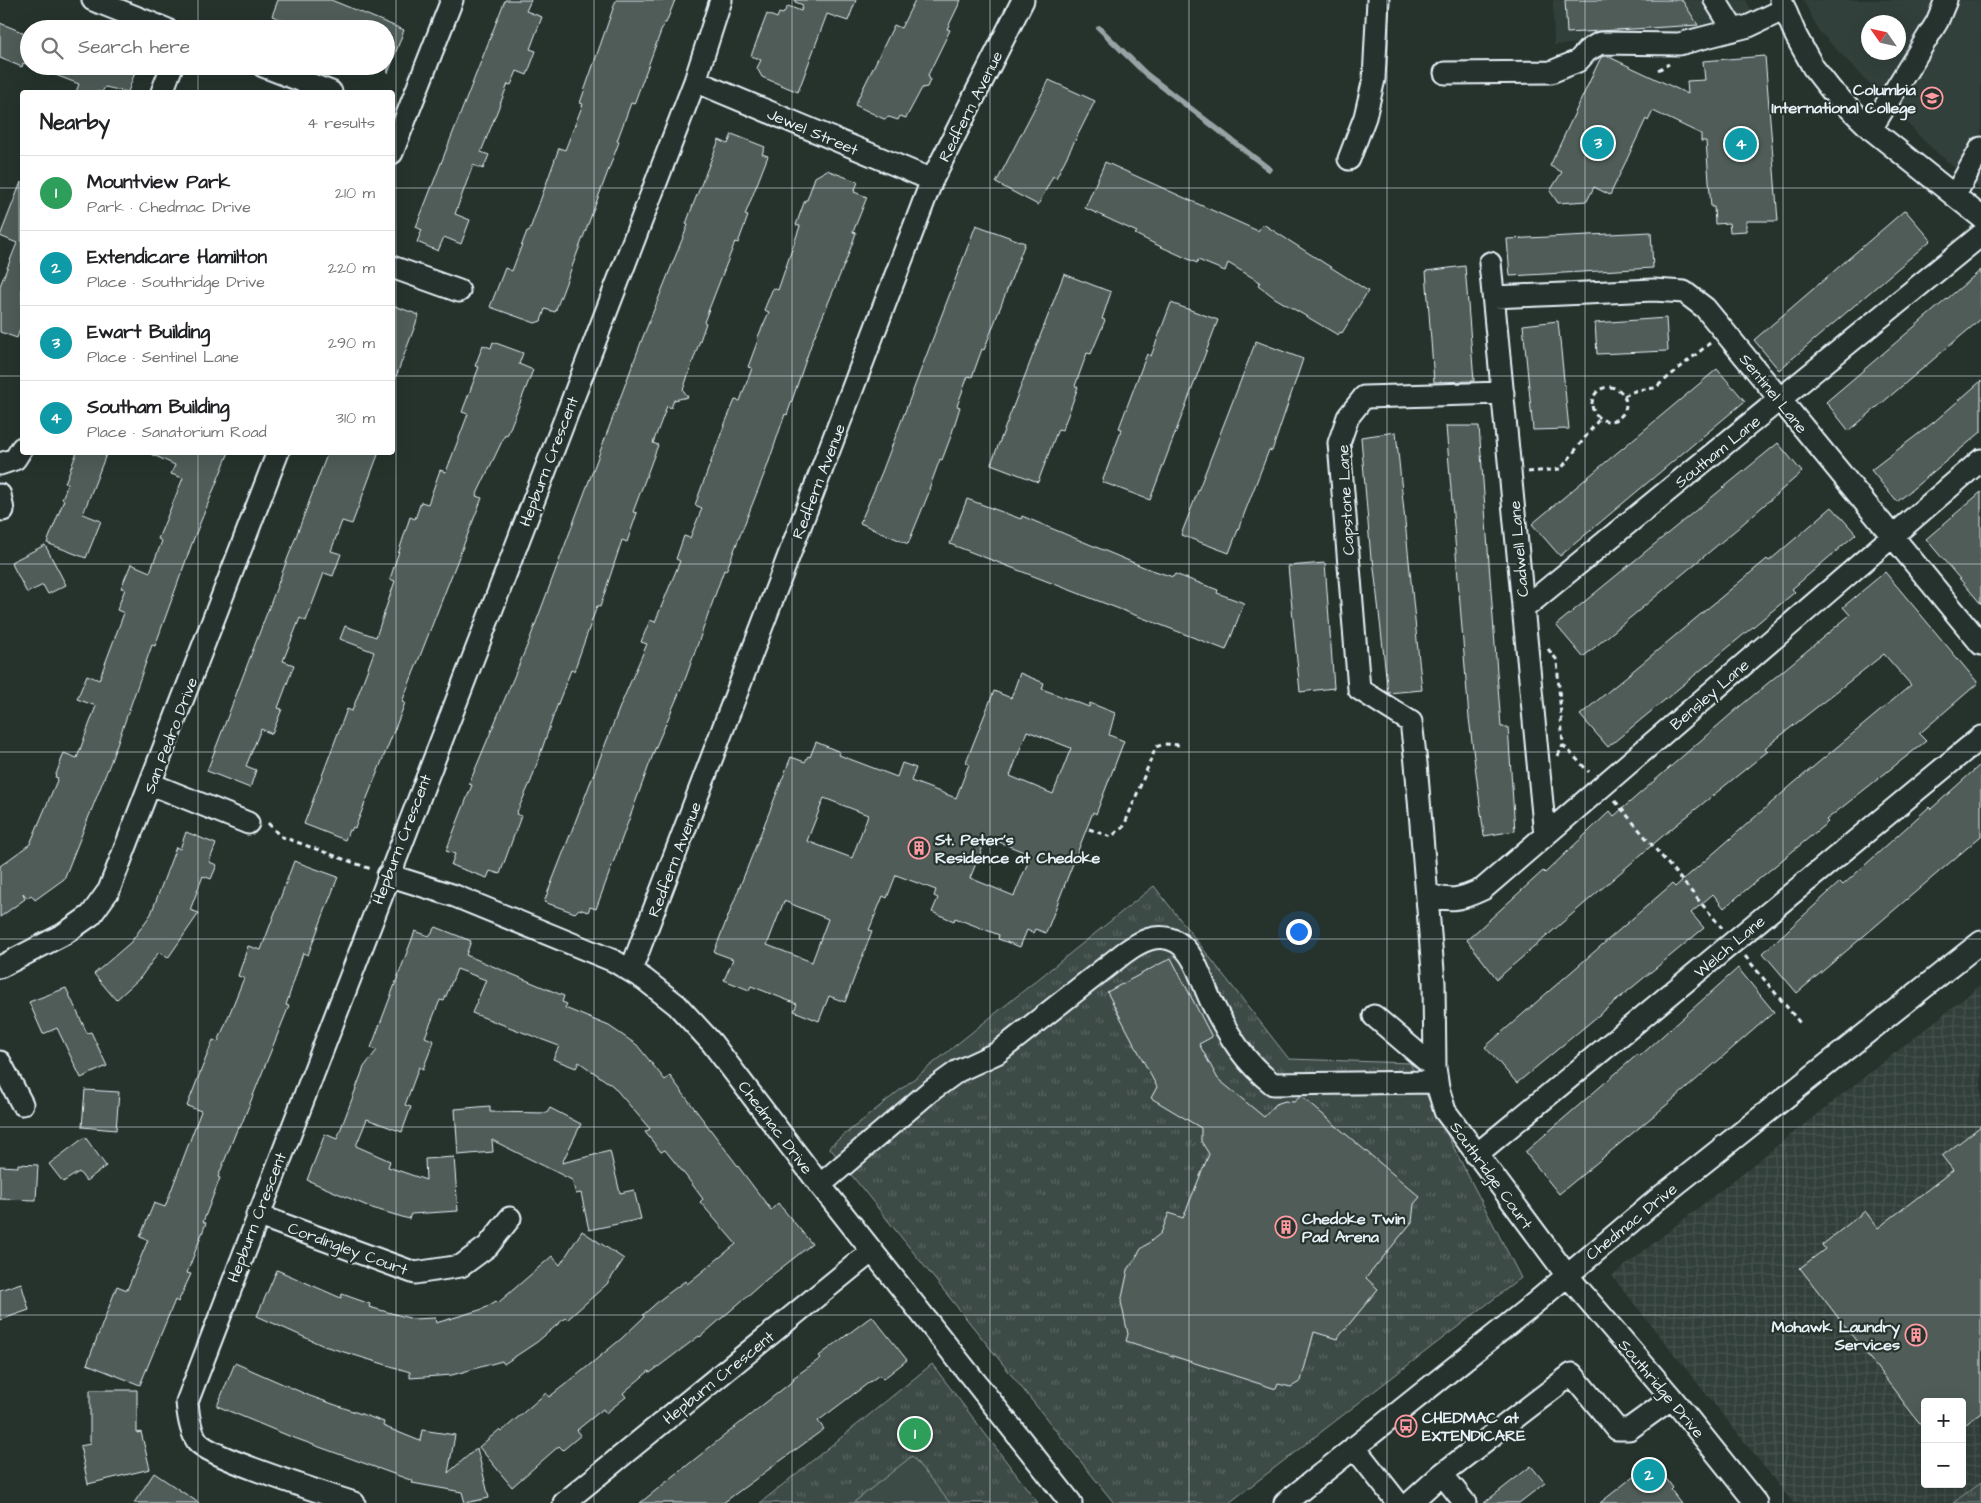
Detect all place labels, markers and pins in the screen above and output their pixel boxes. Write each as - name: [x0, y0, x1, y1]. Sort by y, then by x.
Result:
- place label: Columbia International College: [1772, 79, 1917, 121]
- school or university icon: Columbia International College: [1920, 86, 1944, 110]
- pin: 3: [1582, 124, 1614, 162]
- pin: 4: [1725, 125, 1757, 163]
- place label: St. Peter's Residence at Chedoke: [934, 829, 1101, 869]
- building icon: St. Peter's Residence at Chedoke: [907, 836, 931, 860]
- place label: Chedoke Twin Pad Arena: [1302, 1208, 1405, 1248]
- building icon: Chedoke Twin Pad Arena: [1274, 1215, 1298, 1239]
- place label: Mohawk Laundry Services: [1771, 1316, 1900, 1356]
- building icon: Mohawk Laundry Services: [1904, 1323, 1928, 1347]
- place label: CHEDMAC at EXTENDICARE: [1422, 1407, 1526, 1447]
- bus stop icon: CHEDMAC at EXTENDICARE: [1394, 1414, 1418, 1438]
- pin: 1: [899, 1415, 931, 1453]
- pin: 2: [1633, 1456, 1665, 1494]

